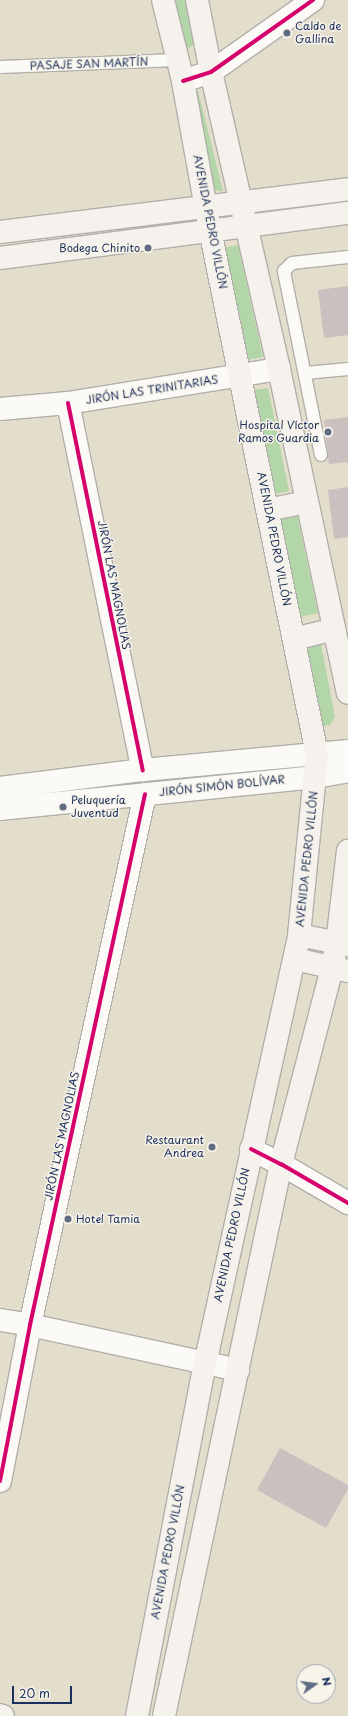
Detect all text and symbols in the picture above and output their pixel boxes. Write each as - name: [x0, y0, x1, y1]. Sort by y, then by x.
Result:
- place label: Caldo de Gallina: [295, 20, 341, 46]
- marker: Caldo de Gallina: [282, 28, 292, 38]
- street label: PASAJE SAN MARTÍN: [29, 55, 149, 73]
- street label: AVENIDA PEDRO VILLÓN: [190, 153, 230, 291]
- place label: Bodega Chinito: [59, 241, 140, 255]
- marker: Bodega Chinito: [143, 243, 153, 253]
- street label: JIRÓN LAS TRINITARIAS: [85, 373, 219, 407]
- place label: Hospital Víctor Ramos Guardia: [237, 419, 319, 445]
- marker: Hospital Víctor Ramos Guardia: [322, 426, 334, 438]
- street label: AVENIDA PEDRO VILLÓN: [254, 470, 294, 608]
- street label: JIRÓN LAS MAGNOLIAS: [95, 519, 133, 651]
- street label: JIRÓN SIMÓN BOLÍVAR: [158, 773, 286, 799]
- street label: AVENIDA PEDRO VILLÓN: [293, 790, 321, 928]
- place label: Peluquería Juventud: [71, 794, 126, 820]
- marker: Peluquería Juventud: [58, 802, 68, 812]
- street label: JIRÓN LAS MAGNOLIAS: [42, 1070, 82, 1202]
- place label: Restaurant Andrea: [145, 1134, 204, 1160]
- marker: Restaurant Andrea: [207, 1142, 217, 1152]
- street label: AVENIDA PEDRO VILLÓN: [211, 1166, 253, 1304]
- place label: Hotel Tamia: [76, 1212, 140, 1226]
- marker: Hotel Tamia: [63, 1214, 73, 1224]
- street label: AVENIDA PEDRO VILLÓN: [148, 1483, 188, 1621]
- north arrow: [296, 1664, 336, 1704]
- text: N: [318, 1675, 336, 1688]
- scale bar: [14, 1678, 74, 1704]
- text: 20 m: [19, 1684, 50, 1702]

